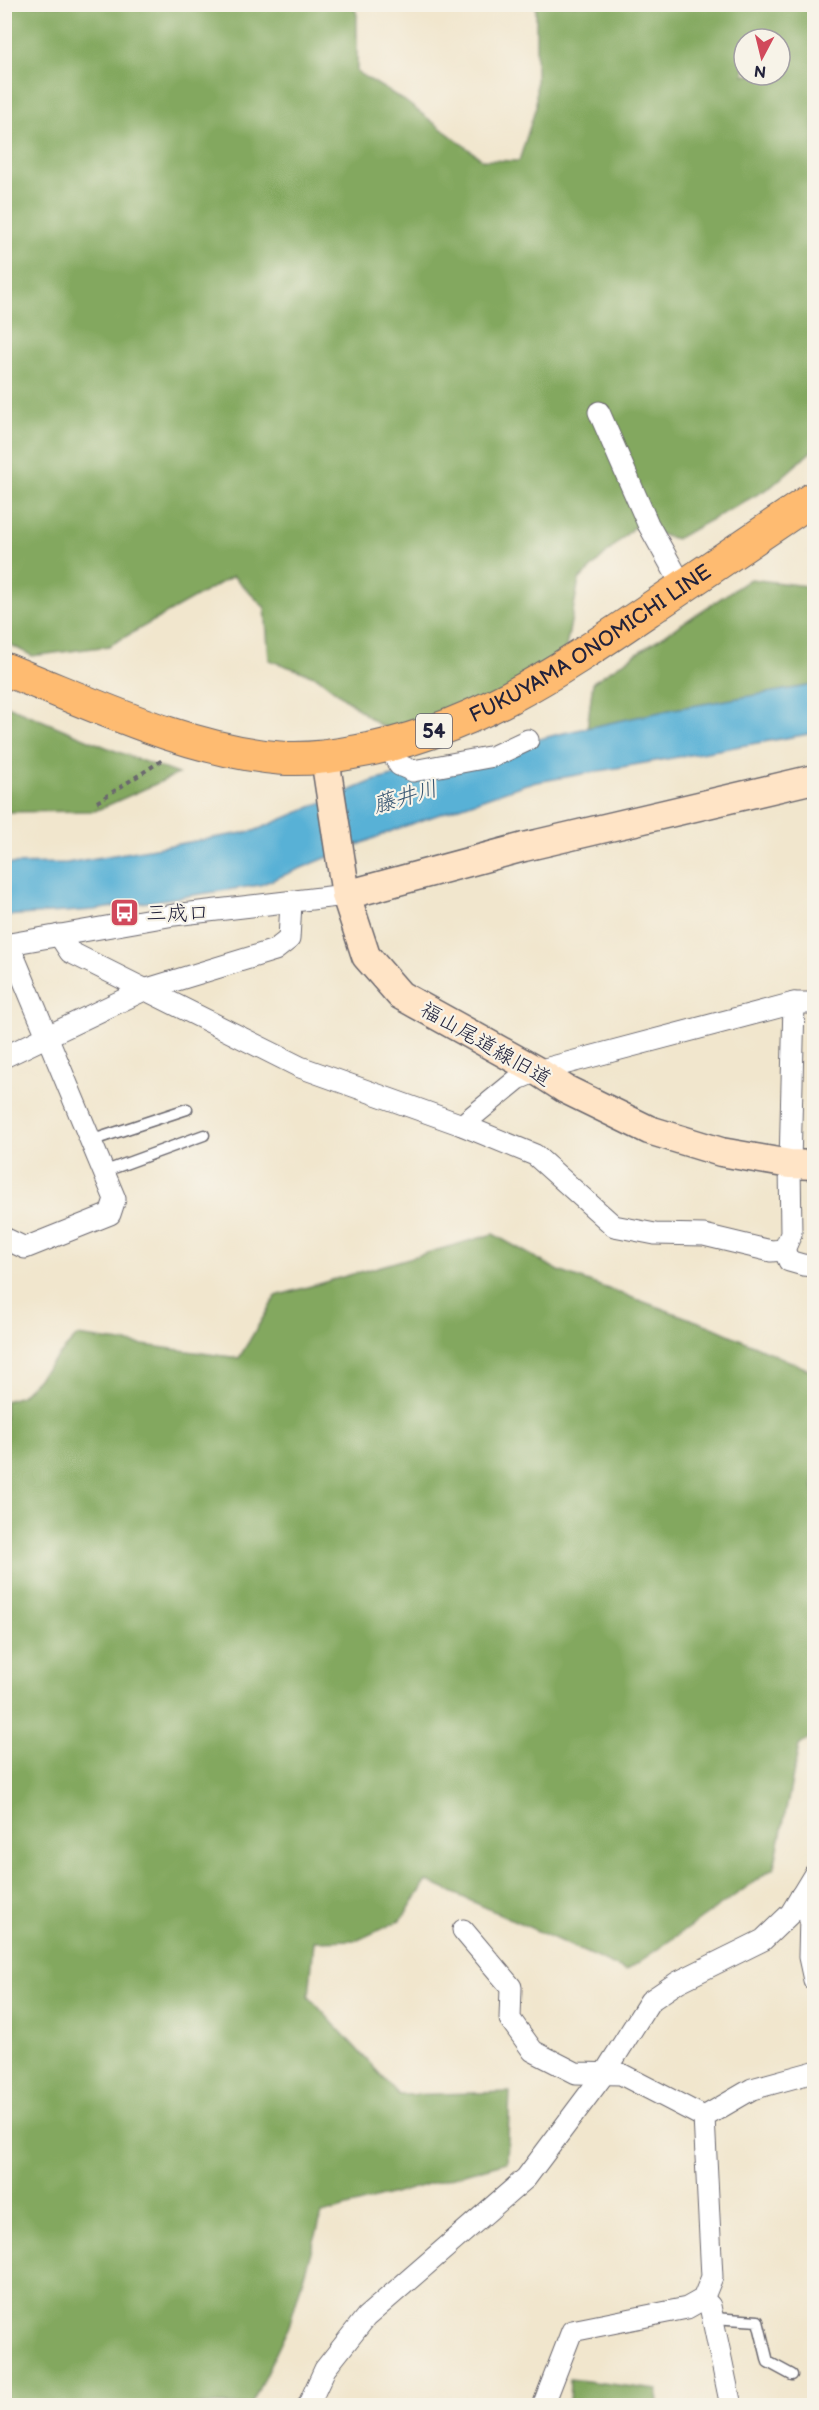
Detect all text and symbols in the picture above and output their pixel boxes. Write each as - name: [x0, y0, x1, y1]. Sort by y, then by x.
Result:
- north arrow: [732, 27, 792, 87]
- text: N: [753, 60, 767, 81]
- street label: FUKUYAMA ONOMICHI LINE: [466, 559, 716, 728]
- road number: 54: [416, 714, 452, 748]
- water label: 藤井川: [370, 775, 441, 820]
- bus stop icon: 三成口: [109, 897, 141, 929]
- place label: 三成口: [146, 901, 209, 926]
- street label: 福山尾道線旧道: [416, 997, 556, 1092]

